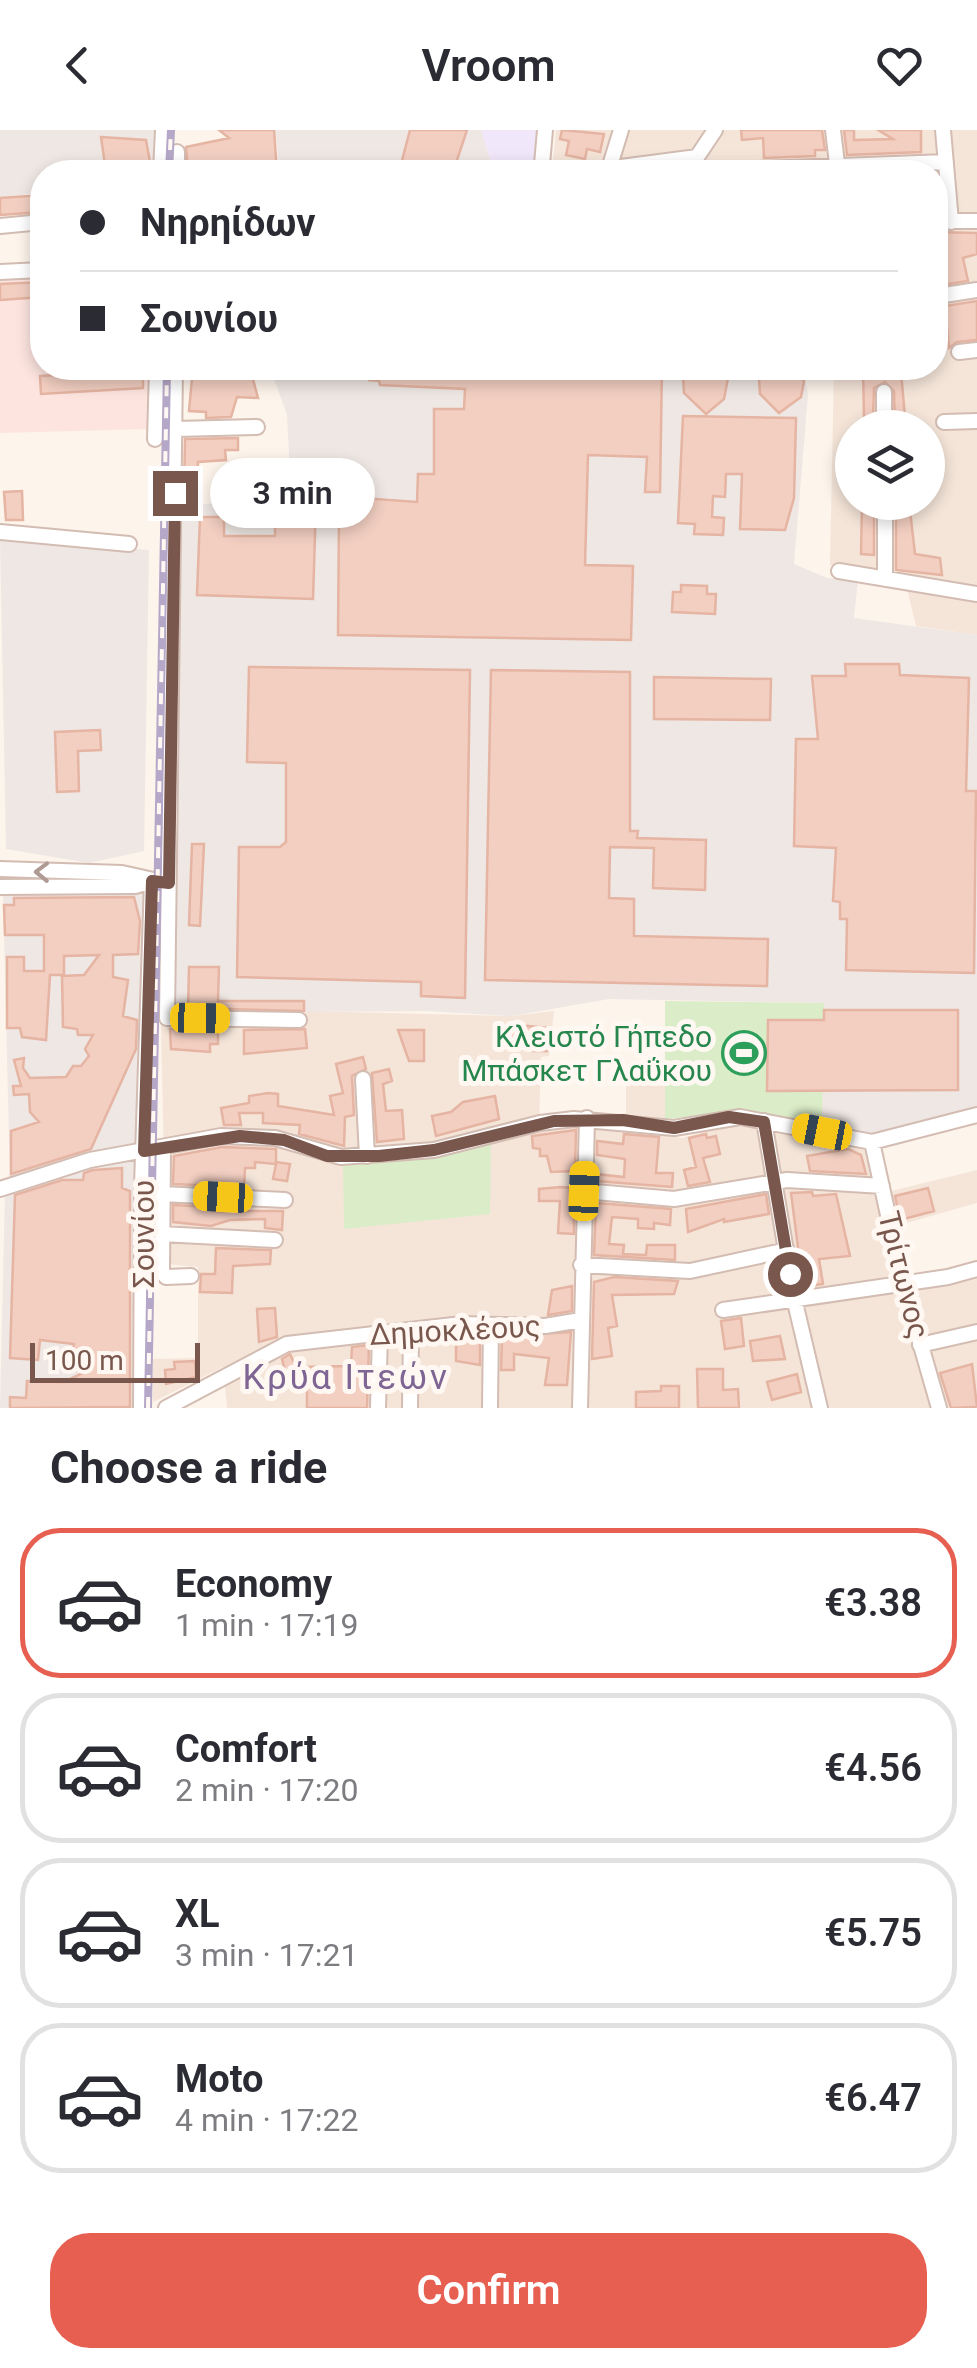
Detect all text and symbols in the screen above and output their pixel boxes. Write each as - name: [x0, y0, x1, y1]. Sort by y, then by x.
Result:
- icon: back: [50, 38, 105, 93]
- icon: heart: [872, 38, 927, 93]
- text: Vroom: [421, 39, 556, 92]
- text: Νηρηίδων: [140, 201, 316, 245]
- text: Σουνίου: [140, 297, 278, 341]
- map controls: [835, 410, 945, 520]
- button: layers: [835, 410, 945, 520]
- callout: 3 min: [210, 458, 375, 528]
- route end: [153, 471, 198, 516]
- text: 3 min: [252, 474, 333, 512]
- one-way arrow: [33, 862, 49, 883]
- car: [170, 1002, 230, 1034]
- place label: Κλειστό Γήπεδο Μπάσκετ Γλαΰκου: [461, 1019, 712, 1088]
- sports icon: Κλειστό Γήπεδο Μπάσκετ Γλαΰκου: [721, 1030, 767, 1076]
- car: [790, 1112, 854, 1152]
- car: [568, 1160, 600, 1222]
- street label: Σουνίου: [126, 1180, 161, 1288]
- car: [192, 1180, 254, 1214]
- street label: Τρίτωνος: [871, 1208, 937, 1342]
- route start: [768, 1252, 813, 1297]
- street label: Δημοκλέους: [368, 1308, 542, 1352]
- scale bar: [30, 1338, 200, 1382]
- text: 100 m: [45, 1344, 124, 1377]
- district label: Κρύα Ιτεών: [243, 1357, 449, 1398]
- text: Choose a ride: [50, 1441, 327, 1494]
- icon: car: [55, 1558, 145, 1648]
- text: Economy: [175, 1562, 332, 1606]
- text: €3.38: [824, 1581, 922, 1625]
- text: 1 min · 17:19: [175, 1606, 358, 1644]
- icon: car: [55, 1723, 145, 1813]
- text: Comfort: [175, 1727, 317, 1771]
- text: €4.56: [824, 1746, 922, 1790]
- text: 2 min · 17:20: [175, 1771, 358, 1809]
- icon: car: [55, 1888, 145, 1978]
- text: XL: [175, 1892, 220, 1936]
- text: €5.75: [824, 1911, 922, 1955]
- text: 3 min · 17:21: [175, 1936, 358, 1974]
- icon: car: [55, 2053, 145, 2143]
- text: Moto: [175, 2057, 264, 2101]
- text: €6.47: [824, 2076, 922, 2120]
- text: 4 min · 17:22: [175, 2101, 358, 2139]
- button: Confirm: [50, 2233, 927, 2348]

